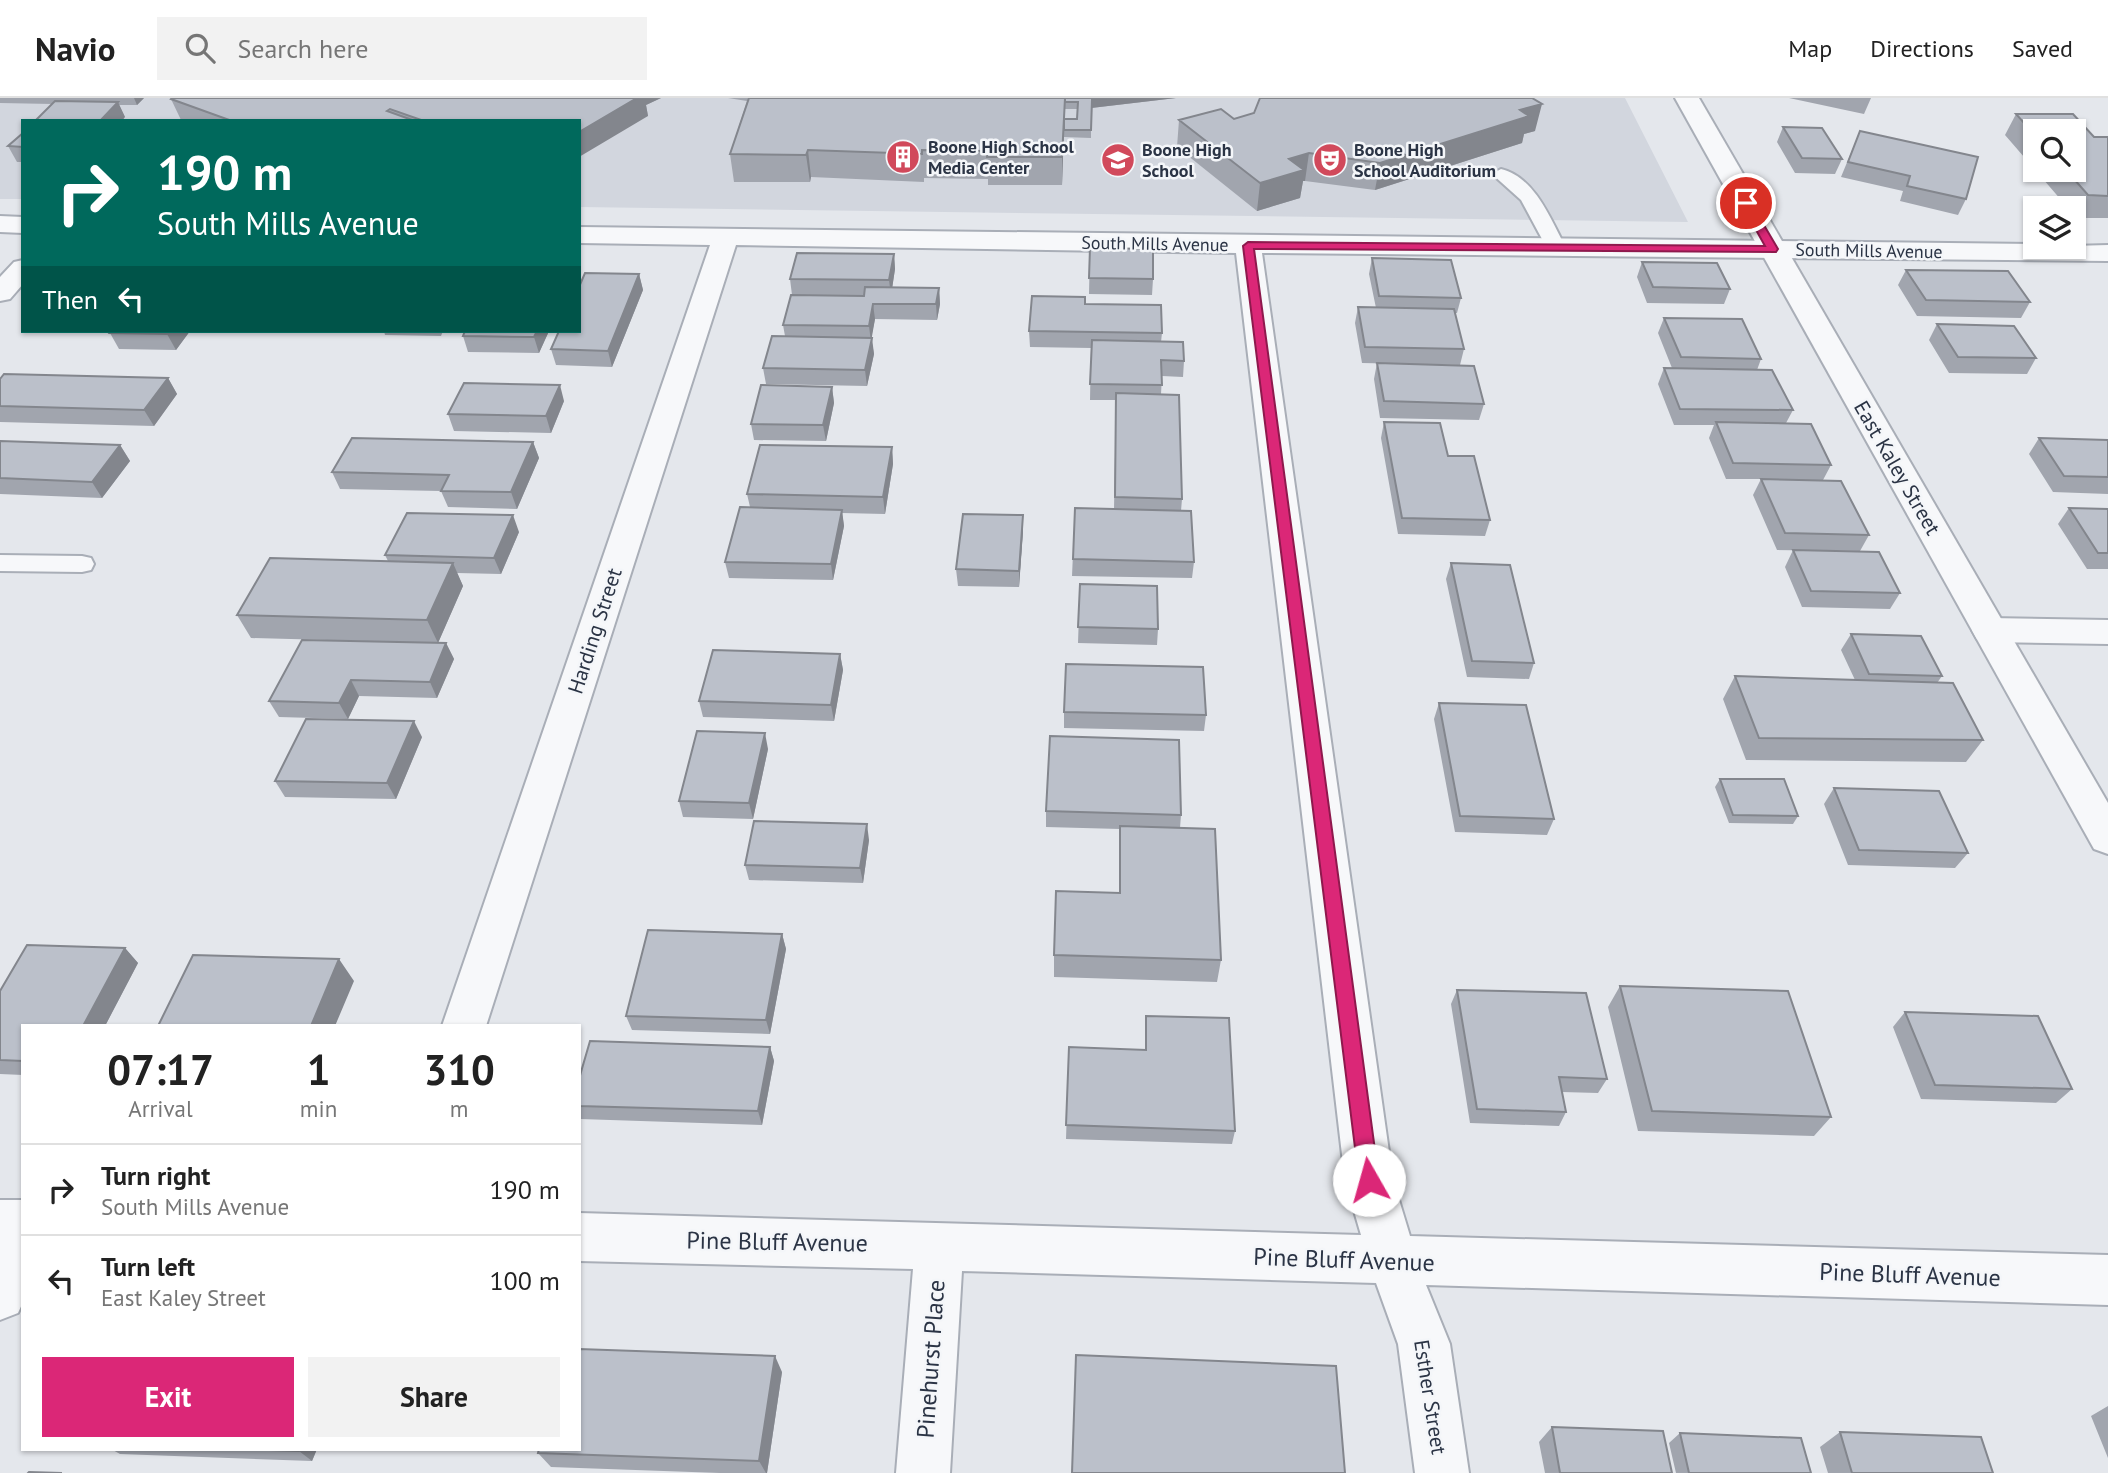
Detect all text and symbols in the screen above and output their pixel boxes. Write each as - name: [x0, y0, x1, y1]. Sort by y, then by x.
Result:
- search box: [157, 17, 647, 80]
- text: Navio: [35, 27, 115, 70]
- icon: search: [181, 29, 219, 67]
- text: Search here: [237, 32, 369, 65]
- text: Map: [1788, 33, 1832, 64]
- text: Directions: [1870, 33, 1974, 64]
- text: Saved: [2012, 33, 2073, 64]
- map controls: [2023, 119, 2086, 259]
- button: search: [2023, 119, 2086, 182]
- place label: Boone High School Media Center: [928, 135, 1075, 179]
- building icon: Boone High School Media Center: [884, 138, 922, 176]
- place label: Boone High School: [1142, 138, 1232, 182]
- place label: Boone High School Auditorium: [1354, 138, 1496, 182]
- text: 190 m: [157, 140, 292, 204]
- school or university icon: Boone High School: [1099, 141, 1137, 179]
- theatre icon: Boone High School Auditorium: [1311, 141, 1349, 179]
- icon: right: [42, 147, 133, 238]
- pin: [1716, 173, 1776, 233]
- icon: arrive: [1727, 184, 1765, 222]
- button: layers: [2023, 196, 2086, 259]
- text: South Mills Avenue: [157, 202, 419, 244]
- street label: South Mills Avenue: [1081, 231, 1229, 256]
- street label: South Mills Avenue: [1795, 238, 1943, 263]
- icon: left: [112, 280, 150, 318]
- text: Then: [42, 283, 98, 316]
- street label: East Kaley Street: [1848, 396, 1947, 540]
- street label: Harding Street: [562, 565, 628, 697]
- text: 07:17: [107, 1042, 214, 1097]
- text: 1: [307, 1042, 330, 1097]
- text: 310: [423, 1042, 495, 1097]
- text: Arrival: [128, 1094, 193, 1123]
- text: min: [300, 1094, 337, 1123]
- text: m: [450, 1094, 468, 1123]
- position arrow: [1332, 1143, 1406, 1217]
- text: Turn right: [101, 1159, 210, 1192]
- icon: right: [42, 1171, 80, 1209]
- text: 190 m: [489, 1173, 560, 1206]
- text: South Mills Avenue: [101, 1192, 289, 1221]
- street label: Pine Bluff Avenue: [686, 1224, 868, 1259]
- street label: Pine Bluff Avenue: [1253, 1241, 1435, 1278]
- text: Turn left: [101, 1250, 195, 1283]
- street label: Pine Bluff Avenue: [1819, 1256, 2001, 1293]
- icon: left: [42, 1262, 80, 1300]
- text: 100 m: [489, 1264, 560, 1297]
- street label: Pinehurst Place: [909, 1279, 952, 1439]
- text: East Kaley Street: [101, 1283, 266, 1312]
- street label: Esther Street: [1408, 1338, 1453, 1456]
- button: Exit: [42, 1357, 294, 1437]
- button: Share: [308, 1357, 560, 1437]

